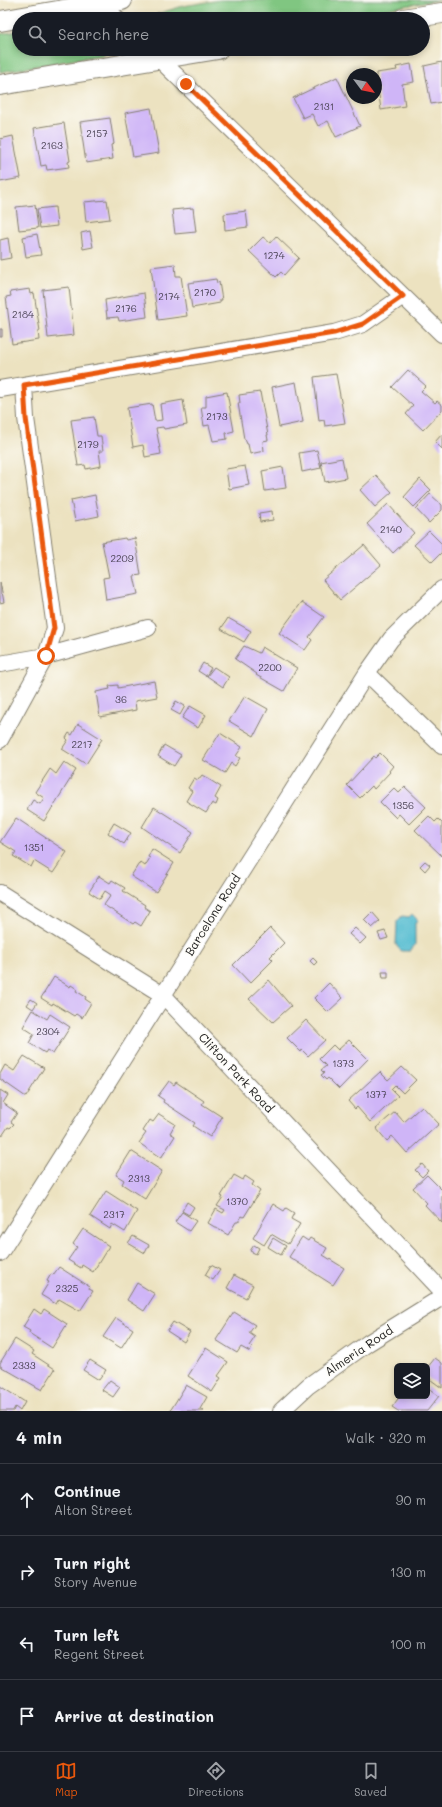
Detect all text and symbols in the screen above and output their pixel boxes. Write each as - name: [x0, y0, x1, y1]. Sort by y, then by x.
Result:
- search box: [12, 12, 430, 56]
- icon: search: [26, 23, 48, 45]
- text: Search here: [58, 24, 149, 44]
- north arrow: [346, 68, 382, 104]
- route end: [177, 75, 195, 93]
- house number: 2131: [314, 99, 334, 113]
- house number: 2157: [86, 126, 108, 140]
- house number: 2163: [41, 138, 63, 152]
- house number: 1274: [263, 248, 285, 262]
- house number: 2170: [194, 285, 216, 299]
- house number: 2174: [158, 289, 180, 303]
- house number: 2176: [115, 301, 137, 315]
- house number: 2184: [12, 307, 34, 321]
- house number: 2173: [206, 409, 228, 423]
- house number: 2179: [77, 437, 99, 451]
- house number: 2140: [380, 522, 402, 536]
- house number: 2209: [110, 551, 134, 565]
- route start: [37, 647, 55, 665]
- house number: 2200: [258, 660, 282, 674]
- house number: 36: [115, 692, 127, 706]
- house number: 2217: [71, 737, 93, 751]
- house number: 1356: [392, 798, 414, 812]
- house number: 1351: [24, 840, 44, 854]
- street label: Barcelona Road: [181, 870, 244, 958]
- house number: 2304: [36, 1024, 60, 1038]
- street label: Clifton Park Road: [196, 1029, 278, 1116]
- house number: 1373: [332, 1056, 354, 1070]
- house number: 1377: [365, 1087, 387, 1101]
- house number: 2313: [128, 1171, 150, 1185]
- house number: 1370: [226, 1194, 248, 1208]
- house number: 2317: [103, 1207, 125, 1221]
- house number: 2325: [56, 1281, 79, 1295]
- street label: Almeria Road: [321, 1321, 396, 1379]
- house number: 2333: [12, 1358, 36, 1372]
- map controls: [394, 1363, 430, 1399]
- button: layers: [394, 1363, 430, 1399]
- text: 4 min: [16, 1426, 62, 1448]
- text: Walk · 320 m: [345, 1429, 426, 1446]
- text: Continue: [54, 1481, 121, 1501]
- icon: ahead: [16, 1489, 38, 1511]
- text: 90 m: [396, 1491, 426, 1508]
- text: Alton Street: [54, 1501, 132, 1518]
- text: Turn right: [54, 1553, 131, 1573]
- icon: right: [16, 1561, 38, 1583]
- text: 130 m: [390, 1563, 426, 1580]
- text: Story Avenue: [54, 1573, 137, 1590]
- text: Turn left: [54, 1625, 119, 1645]
- icon: left: [16, 1633, 38, 1655]
- text: 100 m: [390, 1635, 426, 1652]
- text: Regent Street: [54, 1645, 144, 1662]
- icon: arrive: [16, 1705, 38, 1727]
- text: Arrive at destination: [54, 1706, 214, 1726]
- tab: Map: [55, 1760, 78, 1799]
- tab: Directions: [188, 1760, 244, 1799]
- tab: Saved: [354, 1760, 387, 1799]

